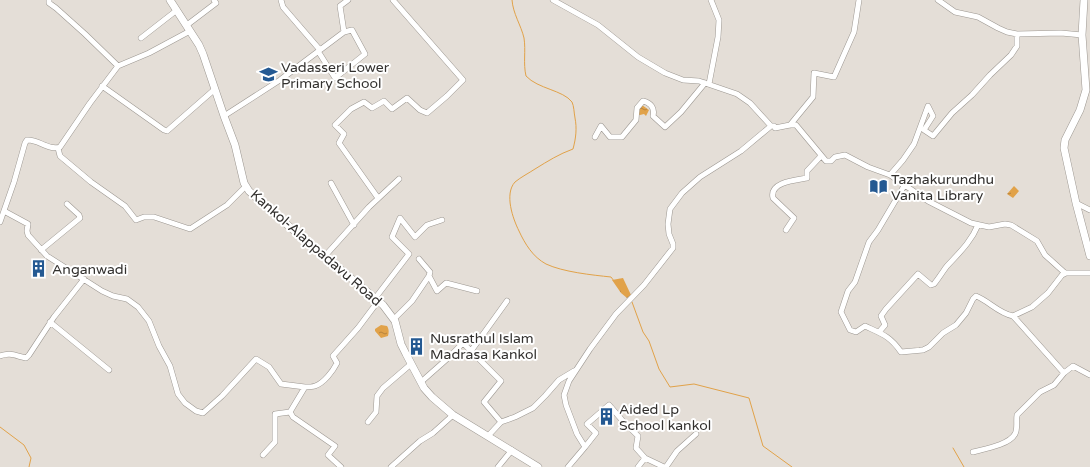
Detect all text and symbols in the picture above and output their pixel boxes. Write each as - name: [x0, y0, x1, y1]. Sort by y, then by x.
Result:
- place label: Vadasseri Lower Primary School: [281, 59, 390, 92]
- school or university icon: Vadasseri Lower Primary School: [258, 65, 278, 85]
- place label: Tazhakurundhu Vanita Library: [891, 171, 994, 204]
- library icon: Tazhakurundhu Vanita Library: [868, 177, 888, 197]
- street label: Kankol-Alappadavu Road: [247, 186, 385, 310]
- building icon: Anganwadi: [29, 259, 49, 279]
- place label: Anganwadi: [52, 261, 127, 278]
- place label: Nusrathul Islam Madrasa Kankol: [430, 330, 537, 363]
- building icon: Nusrathul Islam Madrasa Kankol: [407, 336, 427, 356]
- place label: Aided Lp School kankol: [619, 401, 711, 434]
- building icon: Aided Lp School kankol: [596, 407, 616, 427]

